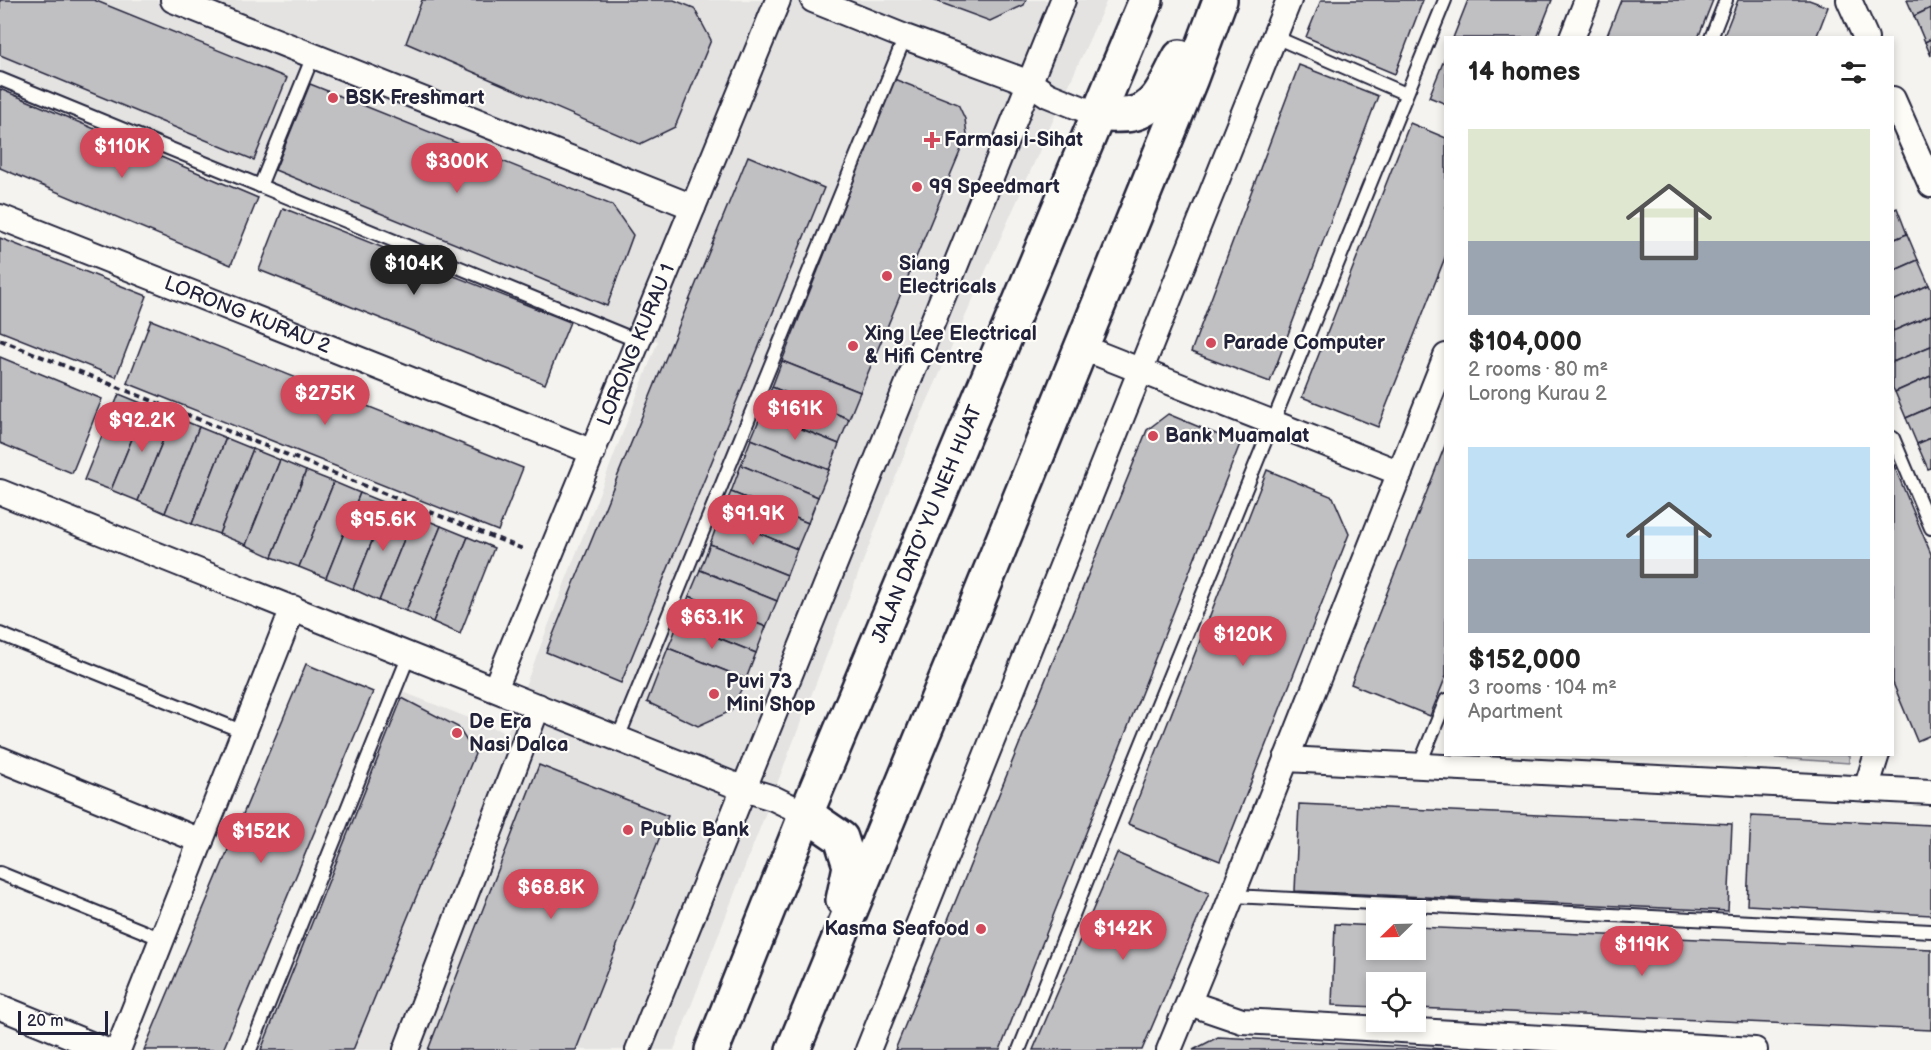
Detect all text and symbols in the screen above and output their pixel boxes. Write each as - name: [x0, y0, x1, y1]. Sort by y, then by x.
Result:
- icon: filters: [1837, 56, 1870, 89]
- text: 14 homes: [1468, 57, 1580, 88]
- place label: BSK Freshmart: [345, 86, 485, 110]
- marker: BSK Freshmart: [326, 91, 340, 105]
- pin: $110K: [80, 128, 164, 179]
- place label: Farmasi i-Sihat: [944, 128, 1083, 152]
- marker: Farmasi i-Sihat: [925, 133, 939, 147]
- text: $110K: [94, 135, 150, 159]
- pin: $300K: [415, 143, 499, 194]
- text: $300K: [425, 150, 489, 174]
- icon: home: [1615, 168, 1723, 276]
- place label: 99 Speedmart: [929, 175, 1060, 199]
- marker: 99 Speedmart: [910, 180, 924, 194]
- pin: $104K: [372, 245, 456, 296]
- text: $104K: [384, 252, 444, 276]
- place label: Siang Electricals: [899, 252, 996, 299]
- street label: LORONG KURAU 1: [592, 261, 680, 429]
- marker: Siang Electricals: [880, 269, 894, 283]
- street label: LORONG KURAU 2: [161, 271, 334, 359]
- place label: Xing Lee Electrical & Hifi Centre: [865, 322, 1037, 369]
- text: $104,000: [1468, 327, 1582, 358]
- place label: Parade Computer: [1223, 331, 1386, 355]
- marker: Parade Computer: [1204, 336, 1218, 350]
- marker: Xing Lee Electrical & Hifi Centre: [846, 339, 860, 353]
- text: 2 rooms · 80 m²: [1468, 358, 1608, 382]
- pin: $275K: [283, 375, 367, 426]
- text: $275K: [295, 382, 355, 406]
- text: Lorong Kurau 2: [1468, 382, 1607, 406]
- pin: $161K: [753, 390, 837, 441]
- text: $161K: [767, 397, 823, 421]
- pin: $92.2K: [93, 402, 191, 453]
- street label: JALAN DATO' YU NEH HUAT: [867, 402, 987, 647]
- text: $92.2K: [109, 409, 175, 433]
- place label: Bank Muamalat: [1165, 424, 1310, 448]
- marker: Bank Muamalat: [1146, 429, 1160, 443]
- icon: home: [1615, 486, 1723, 594]
- pin: $91.9K: [704, 495, 802, 546]
- pin: $95.6K: [334, 501, 432, 552]
- text: $91.9K: [721, 502, 785, 526]
- text: $95.6K: [350, 508, 416, 532]
- pin: $63.1K: [663, 599, 761, 650]
- text: $63.1K: [680, 606, 744, 630]
- pin: $120K: [1201, 616, 1285, 667]
- text: $120K: [1213, 623, 1273, 647]
- text: $152,000: [1468, 645, 1581, 676]
- place label: Puvi 73 Mini Shop: [726, 670, 816, 717]
- text: 3 rooms · 104 m²: [1468, 676, 1617, 700]
- marker: Puvi 73 Mini Shop: [707, 687, 721, 701]
- text: Apartment: [1468, 700, 1563, 724]
- place label: De Era Nasi Dalca: [469, 710, 568, 757]
- marker: De Era Nasi Dalca: [450, 726, 464, 740]
- pin: $152K: [219, 813, 303, 864]
- place label: Public Bank: [640, 818, 749, 842]
- text: $152K: [232, 820, 290, 844]
- marker: Public Bank: [621, 823, 635, 837]
- pin: $68.8K: [502, 869, 600, 920]
- text: $68.8K: [517, 876, 585, 900]
- north arrow: [1366, 900, 1426, 960]
- map controls: [1366, 900, 1426, 1032]
- pin: $142K: [1081, 910, 1165, 961]
- place label: Kasma Seafood: [825, 917, 969, 941]
- text: $142K: [1094, 917, 1152, 941]
- marker: Kasma Seafood: [974, 922, 988, 936]
- pin: $119K: [1600, 926, 1684, 977]
- text: $119K: [1614, 933, 1670, 957]
- button: locate: [1366, 972, 1426, 1032]
- scale bar: [18, 1008, 108, 1036]
- text: 20 m: [27, 1012, 63, 1031]

